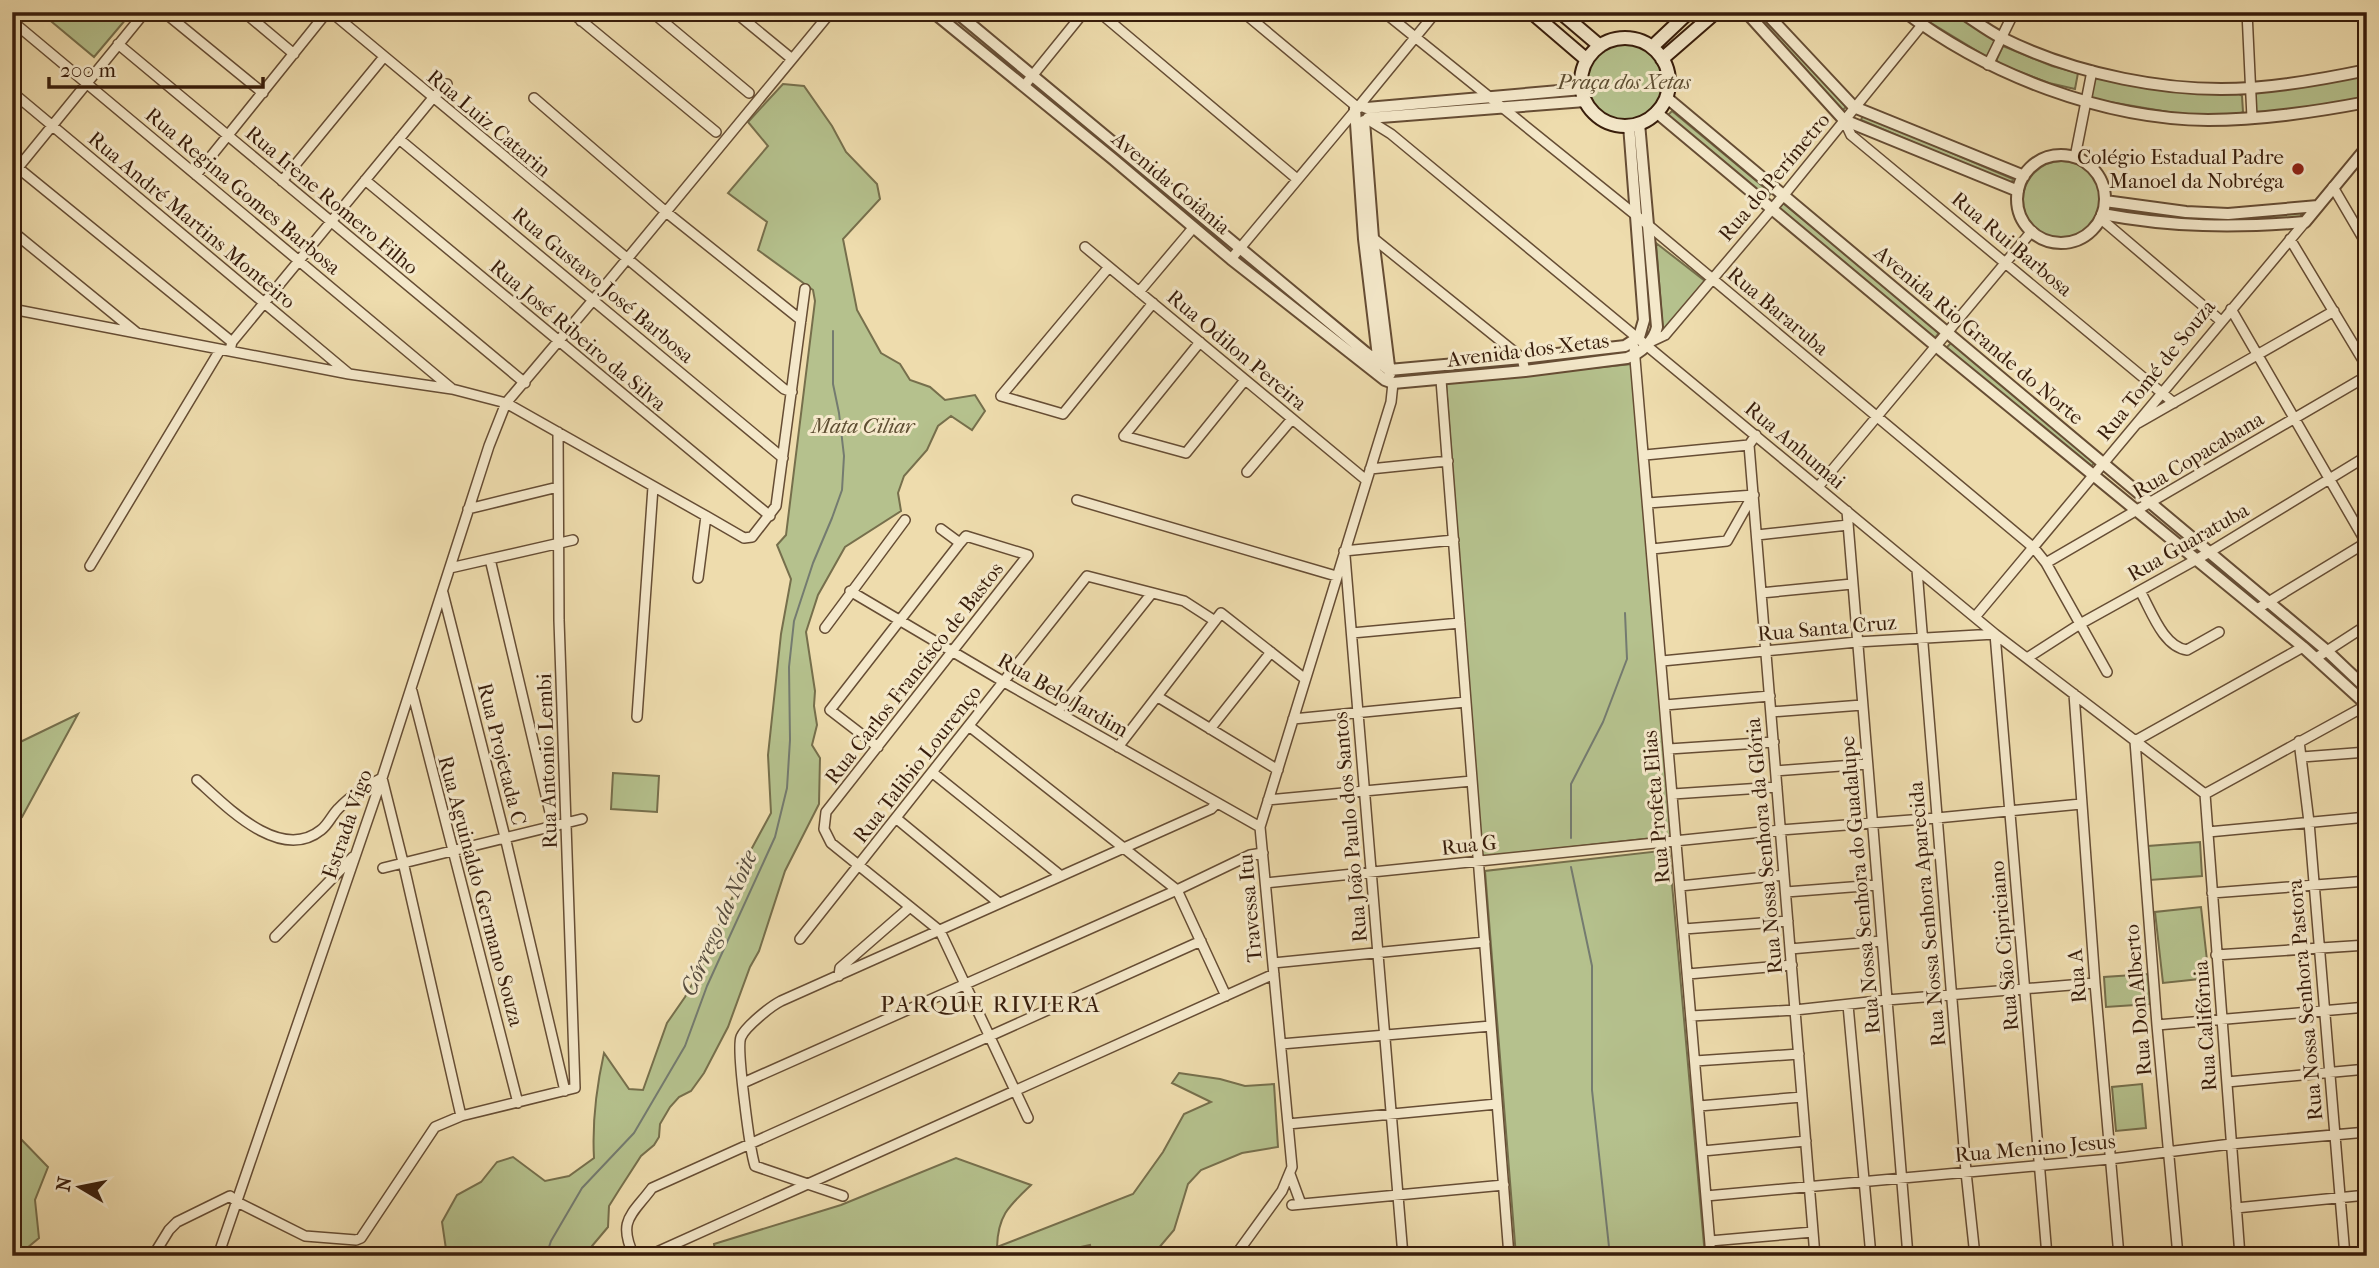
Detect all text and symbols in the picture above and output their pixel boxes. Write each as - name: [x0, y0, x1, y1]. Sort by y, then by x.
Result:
- scale bar: [49, 46, 262, 90]
- text: 200 m: [60, 58, 116, 82]
- street label: Rua Luiz Catarin: [422, 64, 556, 182]
- park label: Praça dos Xetas: [1556, 70, 1691, 94]
- street label: Rua Regina Gomes Barbosa: [141, 102, 346, 280]
- street label: Rua do Perímetro: [1713, 108, 1835, 246]
- street label: Rua Irene Romero Filho: [241, 121, 423, 279]
- street label: Rua André Martins Monteiro: [84, 126, 300, 314]
- street label: Avenida Goiânia: [1106, 126, 1235, 240]
- place label: Colégio Estadual Padre Manoel da Nobréga: [2077, 145, 2284, 193]
- marker: Colégio Estadual Padre Manoel da Nobréga: [2290, 161, 2306, 177]
- street label: Rua Rui Barbosa: [1947, 187, 2077, 302]
- street label: Rua Gustavo José Barbosa: [507, 202, 699, 368]
- street label: Avenida Rio Grande do Norte: [1869, 240, 2088, 430]
- street label: Rua José Ribeiro da Silva: [485, 254, 671, 416]
- street label: Rua Bararuba: [1723, 262, 1834, 360]
- street label: Rua Odilon Pereira: [1162, 285, 1312, 416]
- street label: Rua Tomé de Souza: [2092, 294, 2220, 445]
- street label: Avenida dos Xetas: [1445, 328, 1611, 372]
- street label: Rua Anhumai: [1740, 396, 1850, 494]
- street label: Rua Copacabana: [2128, 406, 2268, 504]
- park label: Mata Ciliar: [809, 414, 916, 438]
- street label: Rua Guaratuba: [2123, 497, 2253, 586]
- street label: Rua Carlos Francisco de Bastos: [820, 557, 1008, 789]
- street label: Rua Santa Cruz: [1756, 610, 1898, 646]
- street label: Rua Belo Jardim: [993, 648, 1133, 742]
- street label: Rua Antonio Lembi: [532, 673, 562, 849]
- street label: Rua Projetada C: [473, 680, 531, 828]
- street label: Rua Talibio Lourenço: [848, 680, 986, 848]
- street label: Rua João Paulo dos Santos: [1328, 710, 1372, 943]
- street label: Rua Nossa Senhora da Glória: [1741, 717, 1787, 975]
- street label: Rua Profeta Elias: [1637, 729, 1675, 885]
- street label: Rua Nossa Senhora do Guadalupe: [1835, 735, 1885, 1035]
- street label: Rua Aguinaldo Germano Souza: [433, 753, 529, 1029]
- street label: Estrada Vigo: [317, 766, 377, 882]
- street label: Rua Nossa Senhora Aparecida: [1903, 780, 1951, 1048]
- street label: Rua G: [1440, 830, 1498, 860]
- water label: Córrego da Noite: [675, 846, 763, 1000]
- street label: Travessa Itu: [1233, 853, 1267, 963]
- street label: Rua São Cipriciano: [1985, 860, 2023, 1032]
- street label: Rua Nossa Senhora Pastora: [2282, 878, 2328, 1122]
- street label: Rua Don Alberto: [2119, 923, 2157, 1077]
- street label: Rua A: [2063, 947, 2091, 1004]
- street label: Rua Califórnia: [2188, 960, 2222, 1092]
- district label: PARQUE RIVIERA: [880, 991, 1102, 1018]
- street label: Rua Menino Jesus: [1954, 1129, 2117, 1167]
- north arrow: [46, 1152, 116, 1222]
- text: N: [52, 1175, 76, 1193]

